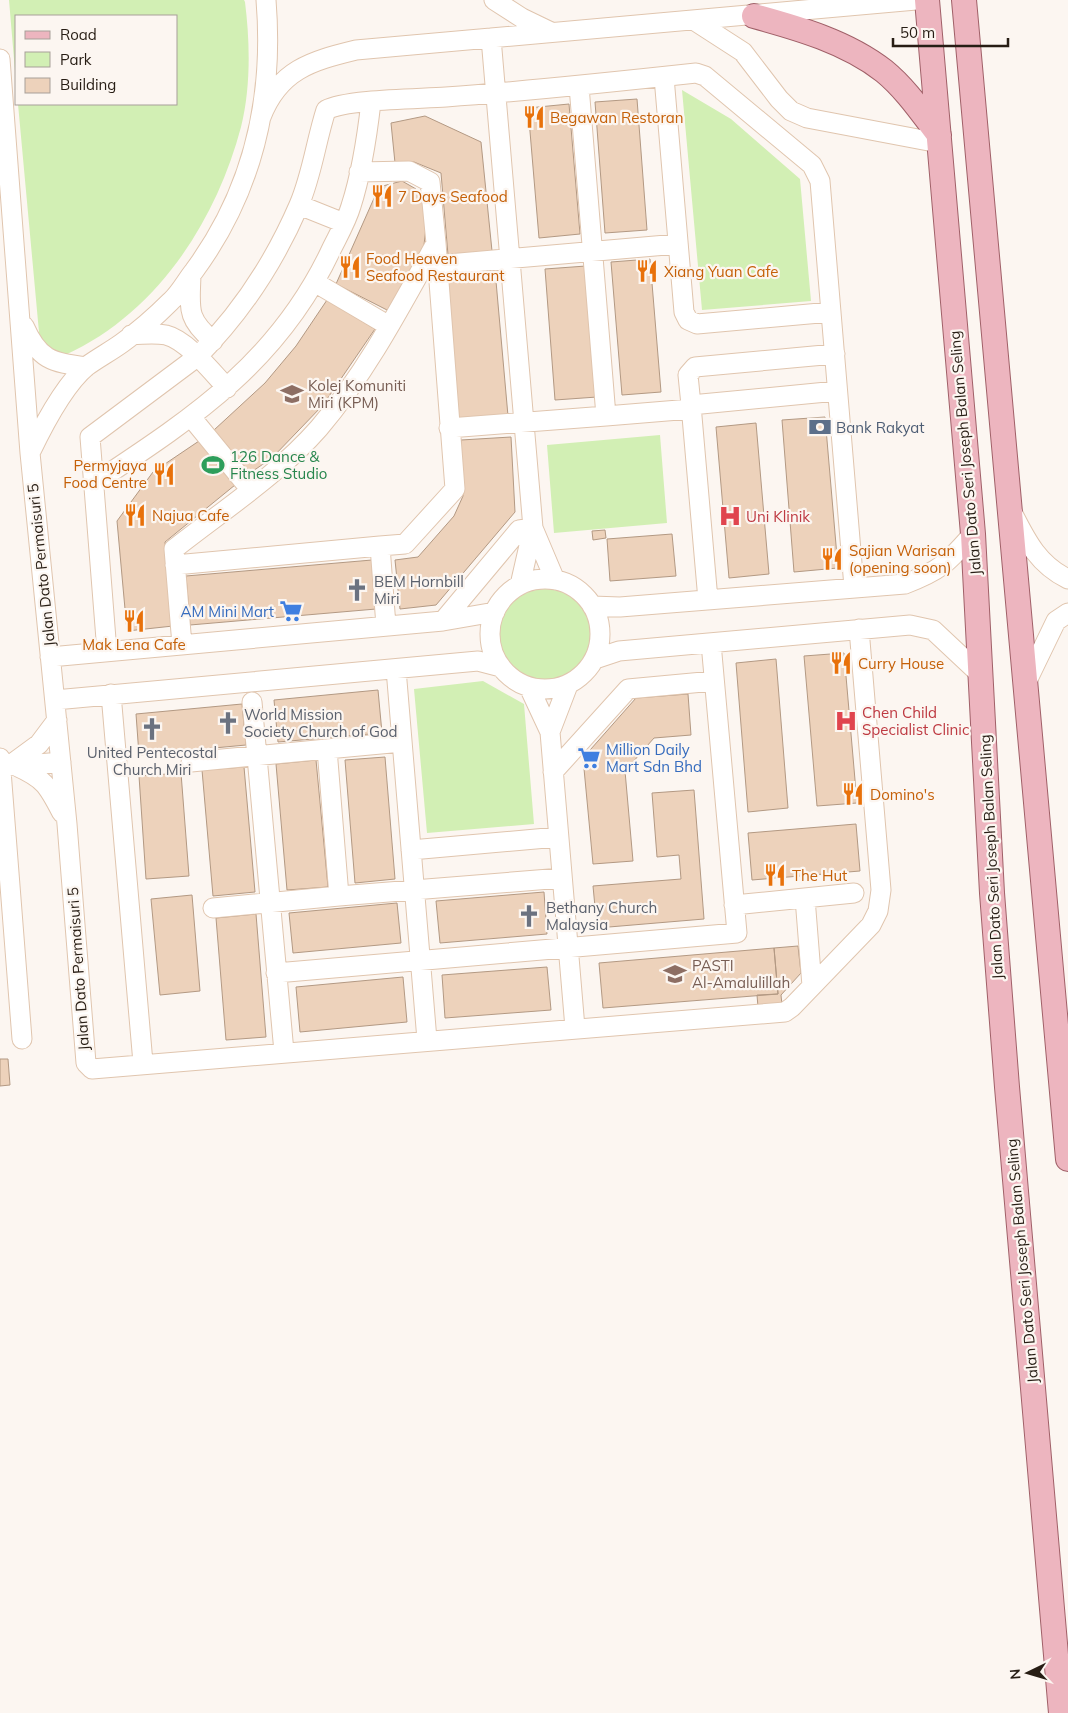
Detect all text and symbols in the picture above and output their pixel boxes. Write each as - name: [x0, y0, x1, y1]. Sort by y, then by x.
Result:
- legend: [15, 15, 178, 105]
- scale bar: [893, 15, 1008, 47]
- text: 50 m: [900, 23, 935, 42]
- text: Road: [60, 25, 97, 44]
- text: Park: [60, 50, 92, 69]
- text: Building: [60, 75, 116, 94]
- restaurant icon: Begawan Restoran: [521, 104, 547, 130]
- place label: Begawan Restoran: [550, 108, 684, 127]
- restaurant icon: 7 Days Seafood: [369, 183, 395, 209]
- place label: 7 Days Seafood: [398, 187, 508, 206]
- place label: Food Heaven Seafood Restaurant: [366, 249, 504, 285]
- restaurant icon: Food Heaven Seafood Restaurant: [337, 254, 363, 280]
- restaurant icon: Xiang Yuan Cafe: [634, 258, 660, 284]
- place label: Xiang Yuan Cafe: [664, 262, 779, 281]
- street label: Jalan Dato Seri Joseph Balan Seling: [945, 330, 985, 576]
- place label: Kolej Komuniti Miri (KPM): [308, 376, 406, 412]
- school or university icon: Kolej Komuniti Miri (KPM): [279, 381, 305, 407]
- bank icon: Bank Rakyat: [807, 414, 833, 440]
- place label: Bank Rakyat: [836, 418, 925, 437]
- place label: 126 Dance & Fitness Studio: [230, 447, 327, 483]
- sports icon: 126 Dance & Fitness Studio: [200, 452, 226, 478]
- place label: Permyjaya Food Centre: [63, 456, 147, 492]
- restaurant icon: Permyjaya Food Centre: [151, 461, 177, 487]
- street label: Jalan Dato Permaisuri 5: [23, 483, 59, 647]
- restaurant icon: Najua Cafe: [122, 502, 148, 528]
- hospital icon: Uni Klinik: [717, 503, 743, 529]
- place label: Najua Cafe: [152, 506, 229, 525]
- place label: Uni Klinik: [746, 507, 810, 526]
- place label: Sajian Warisan (opening soon): [849, 541, 955, 577]
- restaurant icon: Sajian Warisan (opening soon): [819, 546, 845, 572]
- place label: BEM Hornbill Miri: [374, 572, 464, 608]
- church icon: BEM Hornbill Miri: [344, 577, 370, 603]
- supermarket icon: AM Mini Mart: [278, 598, 304, 624]
- place label: AM Mini Mart: [181, 602, 274, 621]
- restaurant icon: Mak Lena Cafe: [121, 608, 147, 634]
- place label: Mak Lena Cafe: [82, 635, 186, 654]
- restaurant icon: Curry House: [828, 650, 854, 676]
- place label: Curry House: [858, 654, 944, 673]
- place label: Chen Child Specialist Clinic: [862, 703, 969, 739]
- place label: World Mission Society Church of God: [244, 705, 397, 741]
- hospital icon: Chen Child Specialist Clinic: [833, 708, 859, 734]
- church icon: World Mission Society Church of God: [215, 710, 241, 736]
- church icon: United Pentecostal Church Miri: [139, 716, 165, 742]
- street label: Jalan Dato Seri Joseph Balan Seling: [975, 734, 1007, 980]
- place label: Million Daily Mart Sdn Bhd: [606, 740, 702, 776]
- place label: United Pentecostal Church Miri: [87, 743, 217, 779]
- supermarket icon: Million Daily Mart Sdn Bhd: [576, 745, 602, 771]
- restaurant icon: Domino's: [840, 781, 866, 807]
- place label: Domino's: [870, 785, 935, 804]
- restaurant icon: The Hut: [762, 862, 788, 888]
- place label: The Hut: [792, 866, 847, 885]
- street label: Jalan Dato Permaisuri 5: [63, 887, 93, 1051]
- place label: Bethany Church Malaysia: [546, 898, 657, 934]
- church icon: Bethany Church Malaysia: [516, 903, 542, 929]
- place label: PASTI Al-Amalulillah: [692, 956, 790, 992]
- school or university icon: PASTI Al-Amalulillah: [662, 961, 688, 987]
- street label: Jalan Dato Seri Joseph Balan Seling: [1002, 1138, 1042, 1384]
- north arrow: [1003, 1648, 1053, 1698]
- text: N: [1006, 1668, 1024, 1680]

